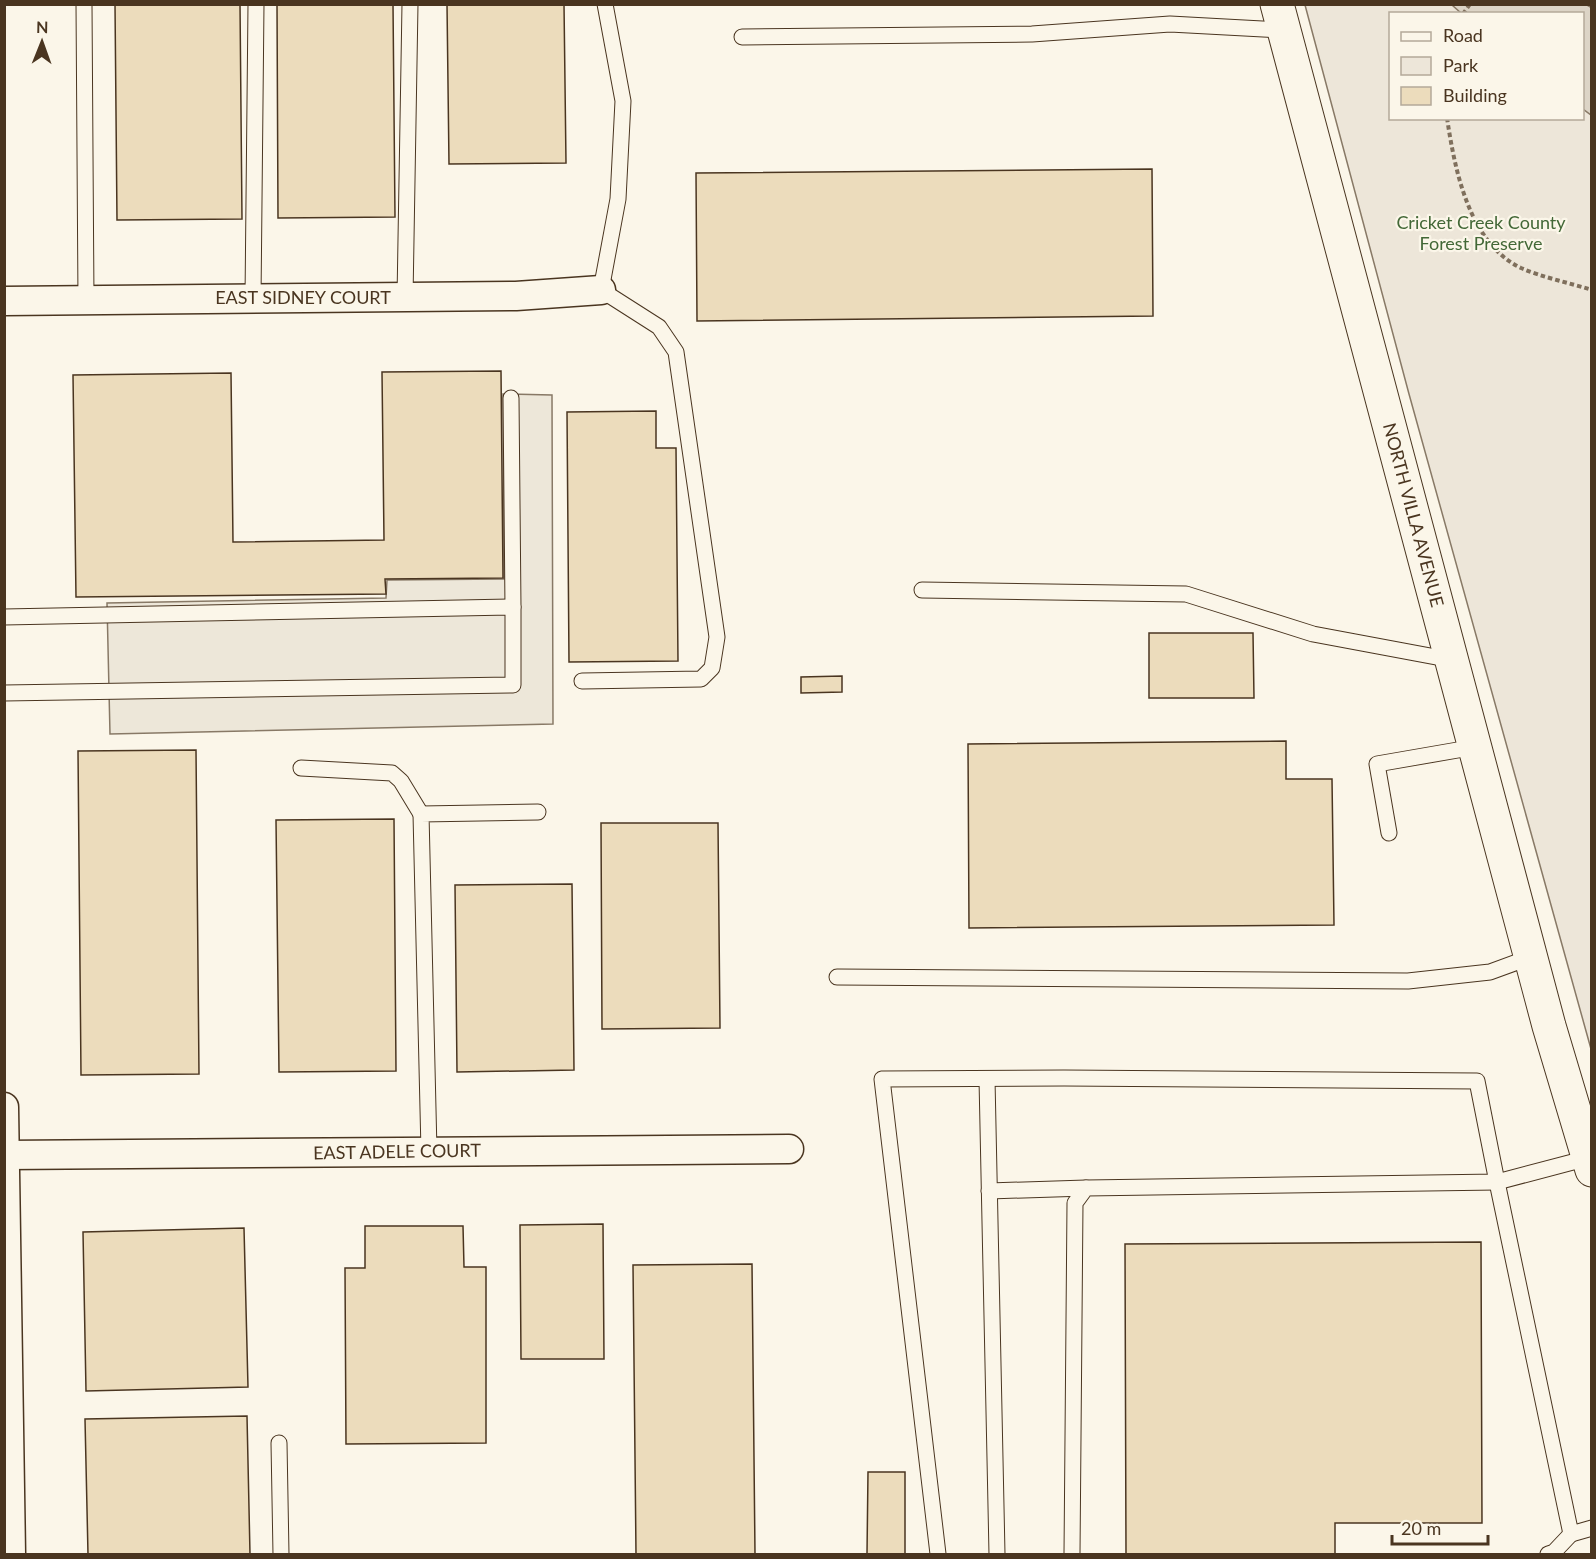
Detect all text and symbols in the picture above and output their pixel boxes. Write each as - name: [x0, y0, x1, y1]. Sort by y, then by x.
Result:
- north arrow: [12, 12, 72, 72]
- legend: [1389, 12, 1584, 120]
- text: N: [36, 17, 49, 36]
- text: Road: [1443, 24, 1483, 46]
- text: Park: [1443, 54, 1479, 76]
- text: Building: [1443, 84, 1507, 106]
- park label: Cricket Creek County Forest Preserve: [1396, 211, 1566, 254]
- street label: EAST SIDNEY COURT: [215, 286, 391, 308]
- street label: NORTH VILLA AVENUE: [1379, 420, 1449, 609]
- street label: EAST ADELE COURT: [313, 1139, 481, 1163]
- scale bar: [1392, 1508, 1488, 1546]
- text: 20 m: [1401, 1517, 1441, 1539]

